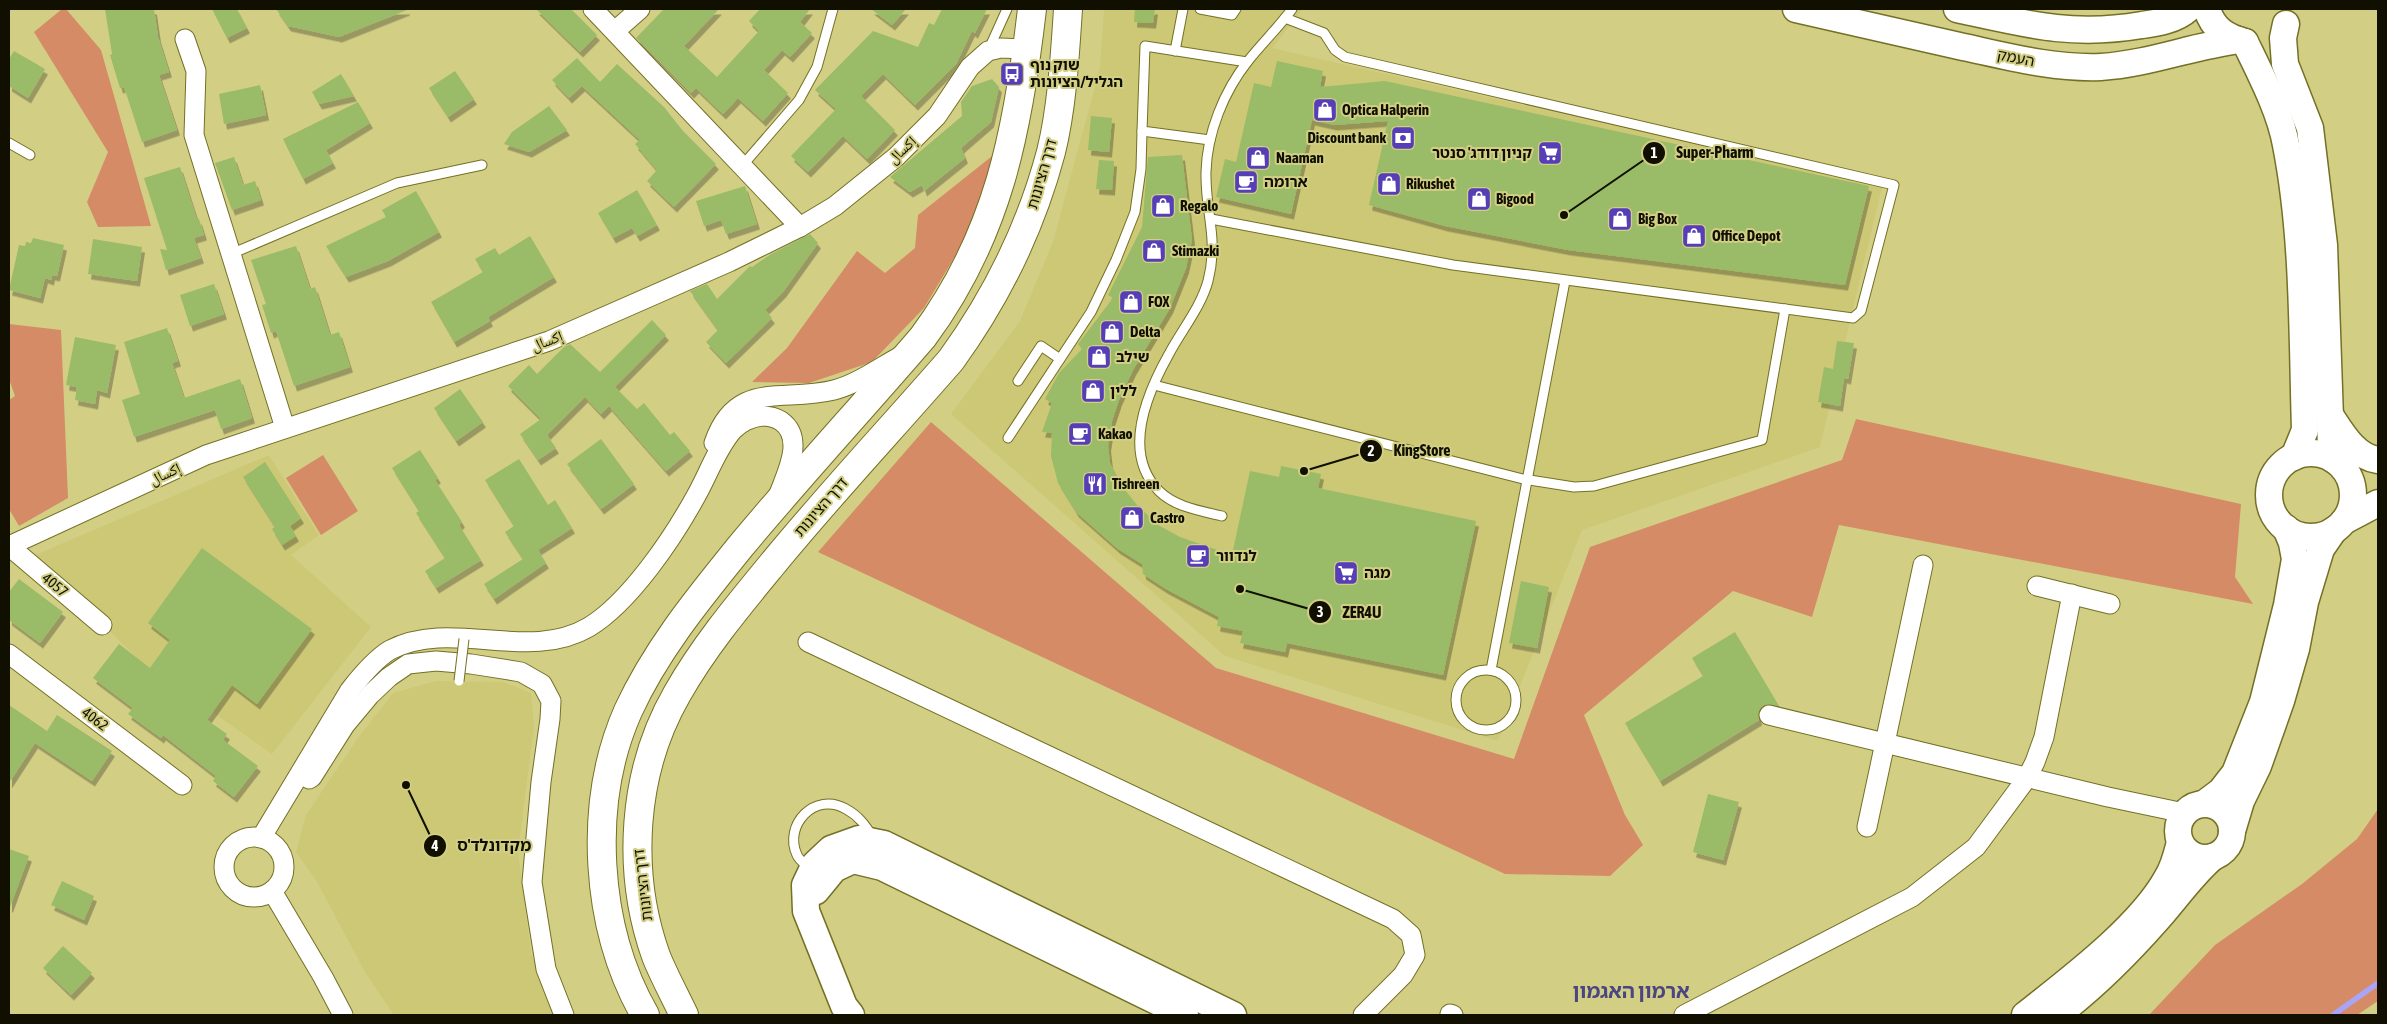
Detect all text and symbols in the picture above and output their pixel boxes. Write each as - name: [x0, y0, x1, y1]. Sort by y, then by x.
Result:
- street label: העמק: [1996, 46, 2036, 69]
- place label: שוק נוף הגליל/הציונות: [1030, 56, 1123, 90]
- bus stop icon: שוק נוף הגליל/הציונות: [999, 61, 1025, 87]
- shop icon: Optica Halperin: [1312, 97, 1338, 123]
- place label: Optica Halperin: [1342, 101, 1429, 118]
- bank icon: Discount bank: [1390, 125, 1416, 151]
- place label: Discount bank: [1307, 129, 1386, 146]
- street label: إكسال: [884, 132, 921, 168]
- street label: דרך הציונות: [1023, 137, 1060, 211]
- callout: Super-Pharm: [1642, 137, 1764, 168]
- supermarket icon: קניון דודג' סנטר: [1537, 140, 1563, 166]
- text: Super-Pharm: [1676, 143, 1754, 161]
- place label: קניון דודג' סנטר: [1432, 144, 1532, 161]
- text: 1: [1650, 144, 1658, 161]
- shop icon: Naaman: [1245, 145, 1271, 171]
- place label: Naaman: [1276, 149, 1324, 166]
- cafe icon: ארומה: [1233, 169, 1259, 195]
- shop icon: Rikushet: [1376, 171, 1402, 197]
- place label: ארומה: [1264, 173, 1308, 190]
- place label: Rikushet: [1406, 175, 1455, 192]
- shop icon: Bigood: [1466, 186, 1492, 212]
- place label: Bigood: [1496, 190, 1534, 207]
- shop icon: Regalo: [1150, 193, 1176, 219]
- place label: Regalo: [1180, 197, 1218, 214]
- shop icon: Big Box: [1607, 206, 1633, 232]
- place label: Big Box: [1638, 210, 1677, 227]
- shop icon: Office Depot: [1681, 223, 1707, 249]
- place label: Office Depot: [1712, 227, 1781, 244]
- shop icon: Stimazki: [1141, 238, 1167, 264]
- place label: Stimazki: [1172, 242, 1219, 259]
- shop icon: FOX: [1118, 289, 1144, 315]
- place label: FOX: [1148, 293, 1170, 310]
- shop icon: Delta: [1099, 319, 1125, 345]
- place label: Delta: [1130, 323, 1161, 340]
- street label: إكسال: [529, 327, 566, 356]
- shop icon: שילב: [1086, 344, 1112, 370]
- place label: שילב: [1116, 348, 1149, 365]
- shop icon: ללין: [1080, 378, 1106, 404]
- place label: ללין: [1110, 382, 1137, 399]
- cafe icon: Kakao: [1067, 421, 1093, 447]
- place label: Kakao: [1098, 425, 1133, 442]
- callout: KingStore: [1359, 435, 1460, 466]
- text: KingStore: [1394, 441, 1450, 459]
- text: 2: [1367, 442, 1375, 459]
- street label: إكسال: [146, 459, 184, 490]
- restaurant icon: Tishreen: [1082, 471, 1108, 497]
- street label: דרך הציונות: [790, 474, 851, 540]
- place label: Tishreen: [1112, 475, 1160, 492]
- shop icon: Castro: [1119, 505, 1145, 531]
- place label: Castro: [1150, 509, 1185, 526]
- cafe icon: לנדוור: [1185, 543, 1211, 569]
- place label: לנדוור: [1216, 547, 1257, 564]
- supermarket icon: מגה: [1333, 560, 1359, 586]
- place label: מגה: [1364, 564, 1391, 581]
- street label: 4057: [39, 569, 72, 600]
- callout: ZER4U: [1308, 597, 1392, 628]
- text: 3: [1316, 603, 1324, 620]
- text: ZER4U: [1343, 603, 1381, 621]
- street label: 4062: [79, 703, 112, 734]
- callout: מקדונלד'ס: [422, 830, 542, 861]
- text: מקדונלד'ס: [457, 836, 531, 854]
- text: 4: [430, 837, 439, 854]
- street label: דרך הציונות: [630, 848, 655, 922]
- district label: ארמון האגמון: [1572, 979, 1690, 1002]

